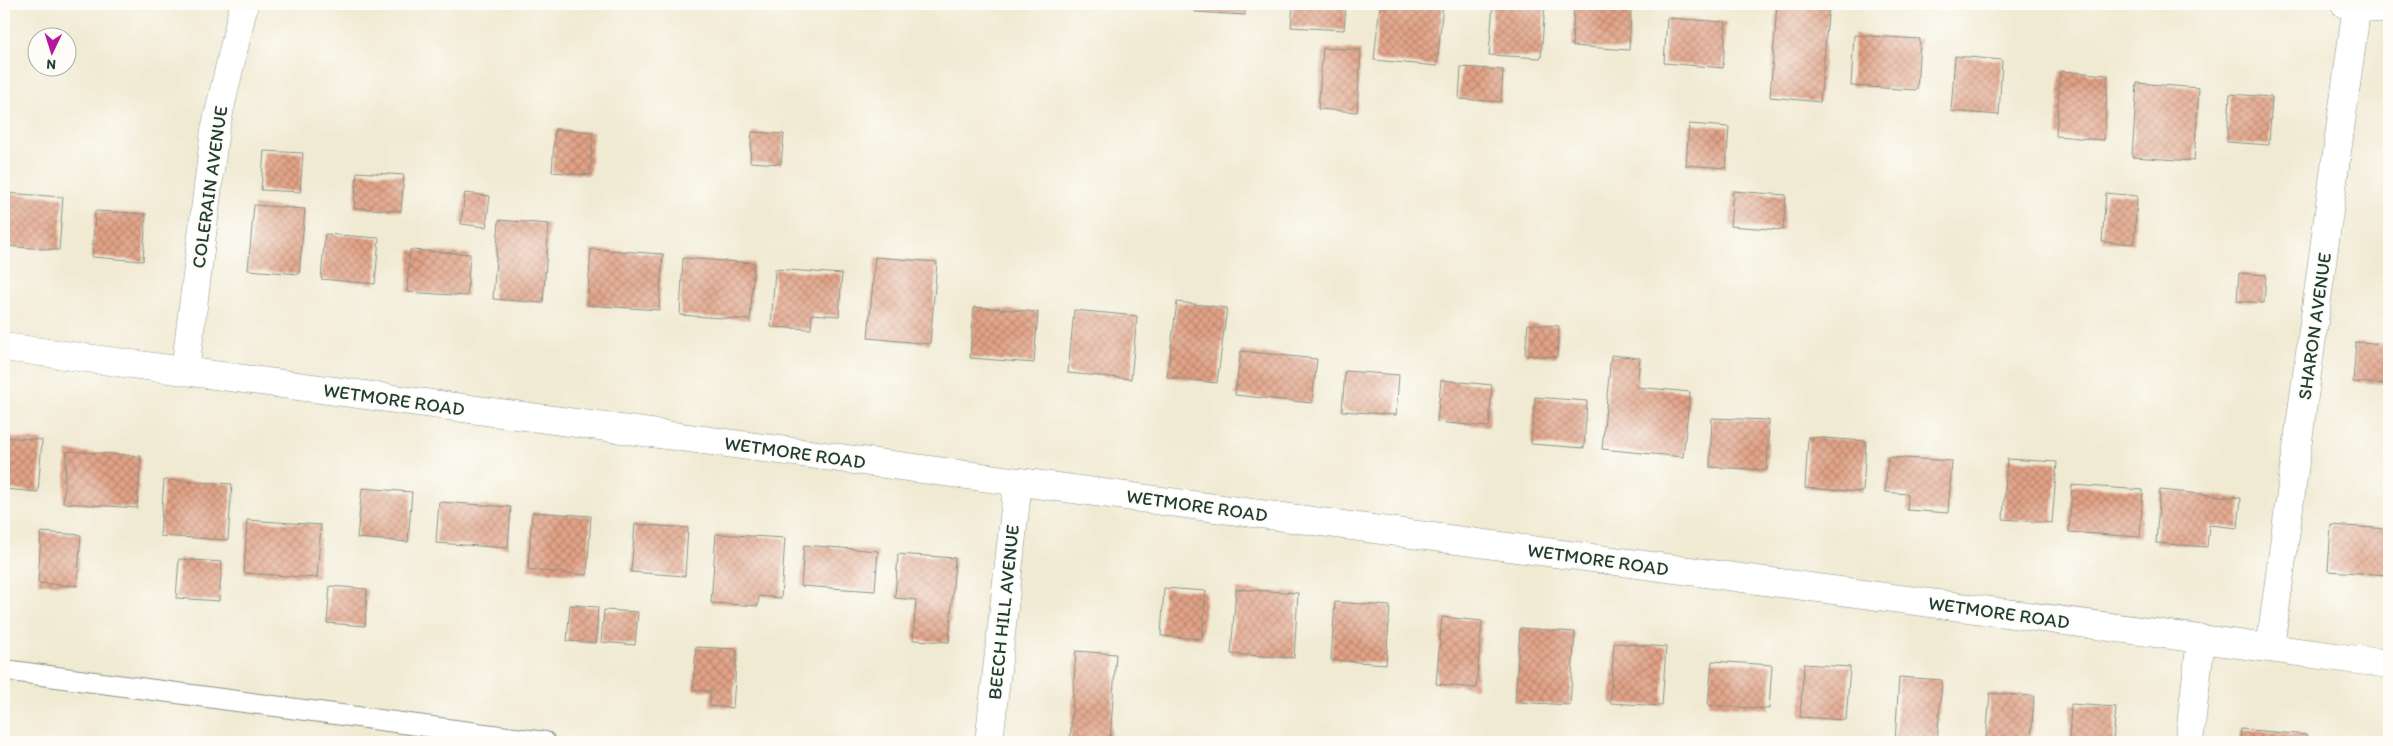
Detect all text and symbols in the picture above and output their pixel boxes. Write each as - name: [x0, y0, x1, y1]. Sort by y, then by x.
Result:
- north arrow: [28, 28, 78, 78]
- text: N: [46, 56, 56, 73]
- street label: COLERAIN AVENUE: [187, 104, 232, 270]
- street label: SHARON AVENUE: [2293, 251, 2336, 401]
- street label: WETMORE ROAD: [322, 378, 466, 421]
- street label: WETMORE ROAD: [723, 431, 867, 474]
- street label: WETMORE ROAD: [1125, 484, 1269, 527]
- street label: BEECH HILL AVENUE: [983, 523, 1024, 701]
- street label: WETMORE ROAD: [1526, 538, 1670, 581]
- street label: WETMORE ROAD: [1927, 591, 2071, 634]

